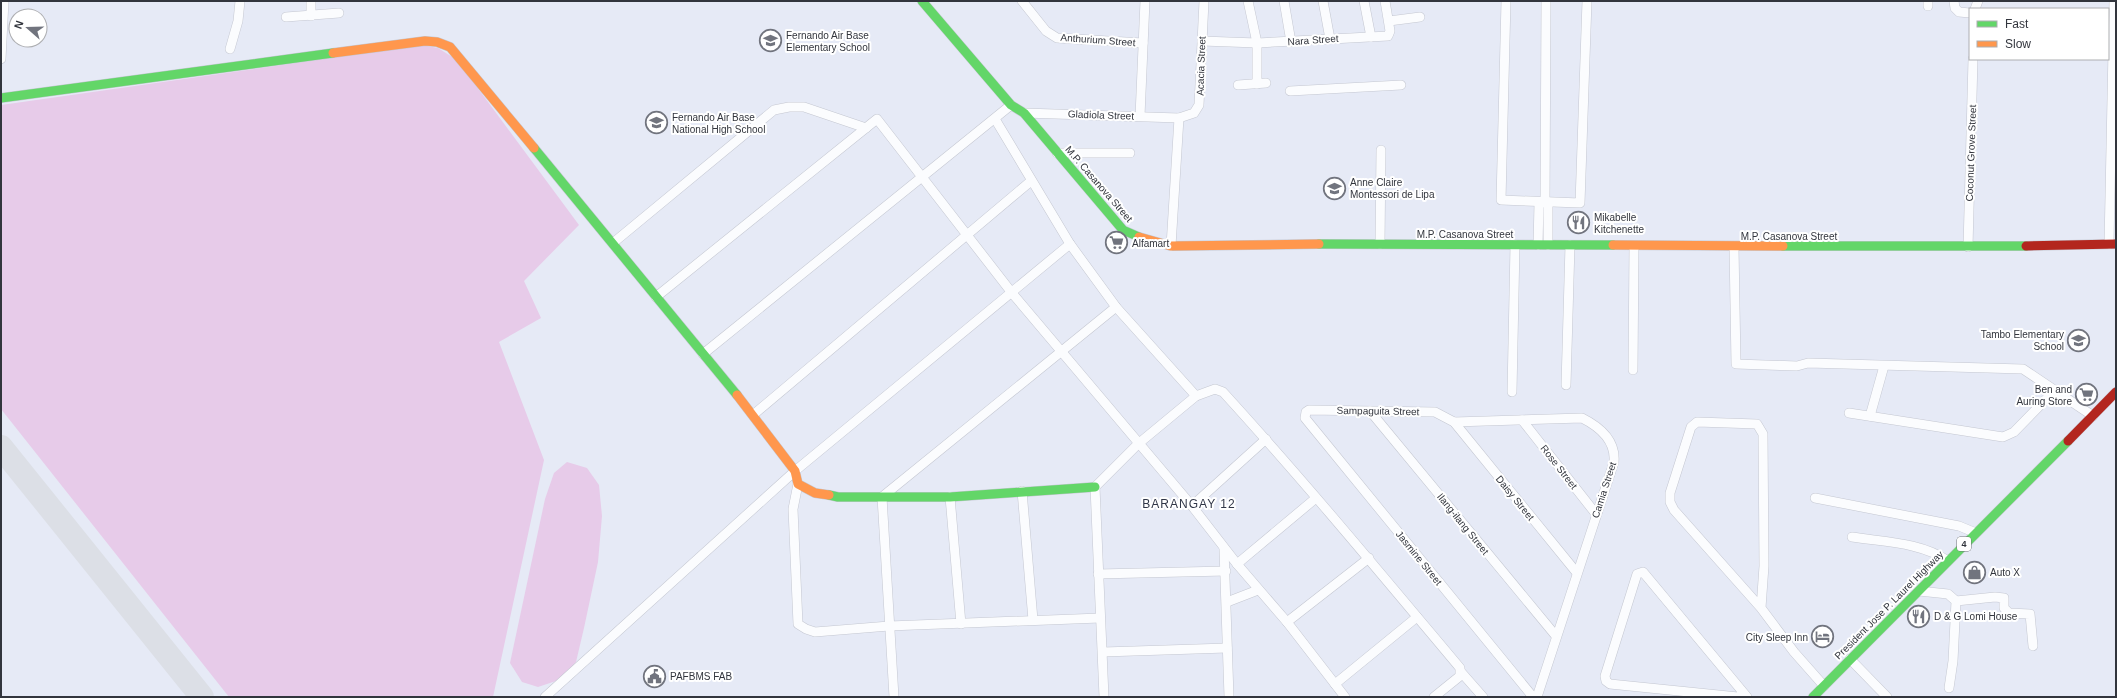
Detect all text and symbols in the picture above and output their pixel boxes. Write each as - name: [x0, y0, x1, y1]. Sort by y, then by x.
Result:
- north arrow: [8, 8, 48, 48]
- legend: [1969, 8, 2109, 60]
- text: Fast: [2005, 17, 2029, 31]
- text: N: [12, 19, 26, 30]
- school or university icon: Fernando Air Base Elementary School: [757, 28, 783, 54]
- place label: Fernando Air Base Elementary School: [786, 30, 870, 53]
- street label: Anthurium Street: [1060, 32, 1136, 48]
- street label: Nara Street: [1287, 33, 1339, 47]
- street label: Acacia Street: [1194, 36, 1208, 96]
- text: Slow: [2005, 37, 2031, 51]
- street label: Coconut Grove Street: [1964, 104, 1978, 202]
- street label: Gladiola Street: [1068, 108, 1134, 122]
- school or university icon: Fernando Air Base National High School: [643, 110, 669, 136]
- place label: Fernando Air Base National High School: [672, 112, 765, 135]
- street label: M.P. Casanova Street: [1063, 144, 1135, 224]
- school or university icon: Anne Claire Montessori de Lipa: [1321, 175, 1347, 201]
- place label: Anne Claire Montessori de Lipa: [1350, 177, 1435, 200]
- restaurant icon: Mikabelle Kitchenette: [1565, 210, 1591, 236]
- place label: Mikabelle Kitchenette: [1594, 212, 1644, 235]
- street label: M.P. Casanova Street: [1417, 229, 1513, 240]
- supermarket icon: Alfamart: [1103, 230, 1129, 256]
- street label: M.P. Casanova Street: [1741, 231, 1837, 242]
- place label: Alfamart: [1132, 238, 1169, 249]
- school or university icon: Tambo Elementary School: [2066, 327, 2092, 353]
- place label: Tambo Elementary School: [1981, 329, 2064, 352]
- supermarket icon: Ben and Auring Store: [2074, 382, 2100, 408]
- place label: Ben and Auring Store: [2016, 384, 2072, 407]
- street label: Sampaguita Street: [1336, 405, 1420, 417]
- street label: Rose Street: [1538, 443, 1580, 491]
- street label: Camia Street: [1590, 460, 1618, 519]
- street label: Daisy Street: [1494, 473, 1537, 523]
- street label: Ilang-ilang Street: [1435, 491, 1491, 557]
- district label: BARANGAY 12: [1142, 497, 1236, 511]
- street label: Jasmine Street: [1394, 529, 1444, 588]
- road number: 4: [1957, 537, 1971, 551]
- street label: President Jose P. Laurel Highway: [1833, 549, 1945, 661]
- shop icon: Auto X: [1962, 559, 1988, 585]
- place label: Auto X: [1990, 567, 2020, 578]
- restaurant icon: D & G Lomi House: [1905, 603, 1931, 629]
- place label: D & G Lomi House: [1934, 611, 2018, 622]
- hotel icon: City Sleep Inn: [1810, 624, 1836, 650]
- place label: City Sleep Inn: [1746, 632, 1808, 643]
- public building icon: PAFBMS FAB: [642, 663, 668, 689]
- place label: PAFBMS FAB: [670, 671, 732, 682]

